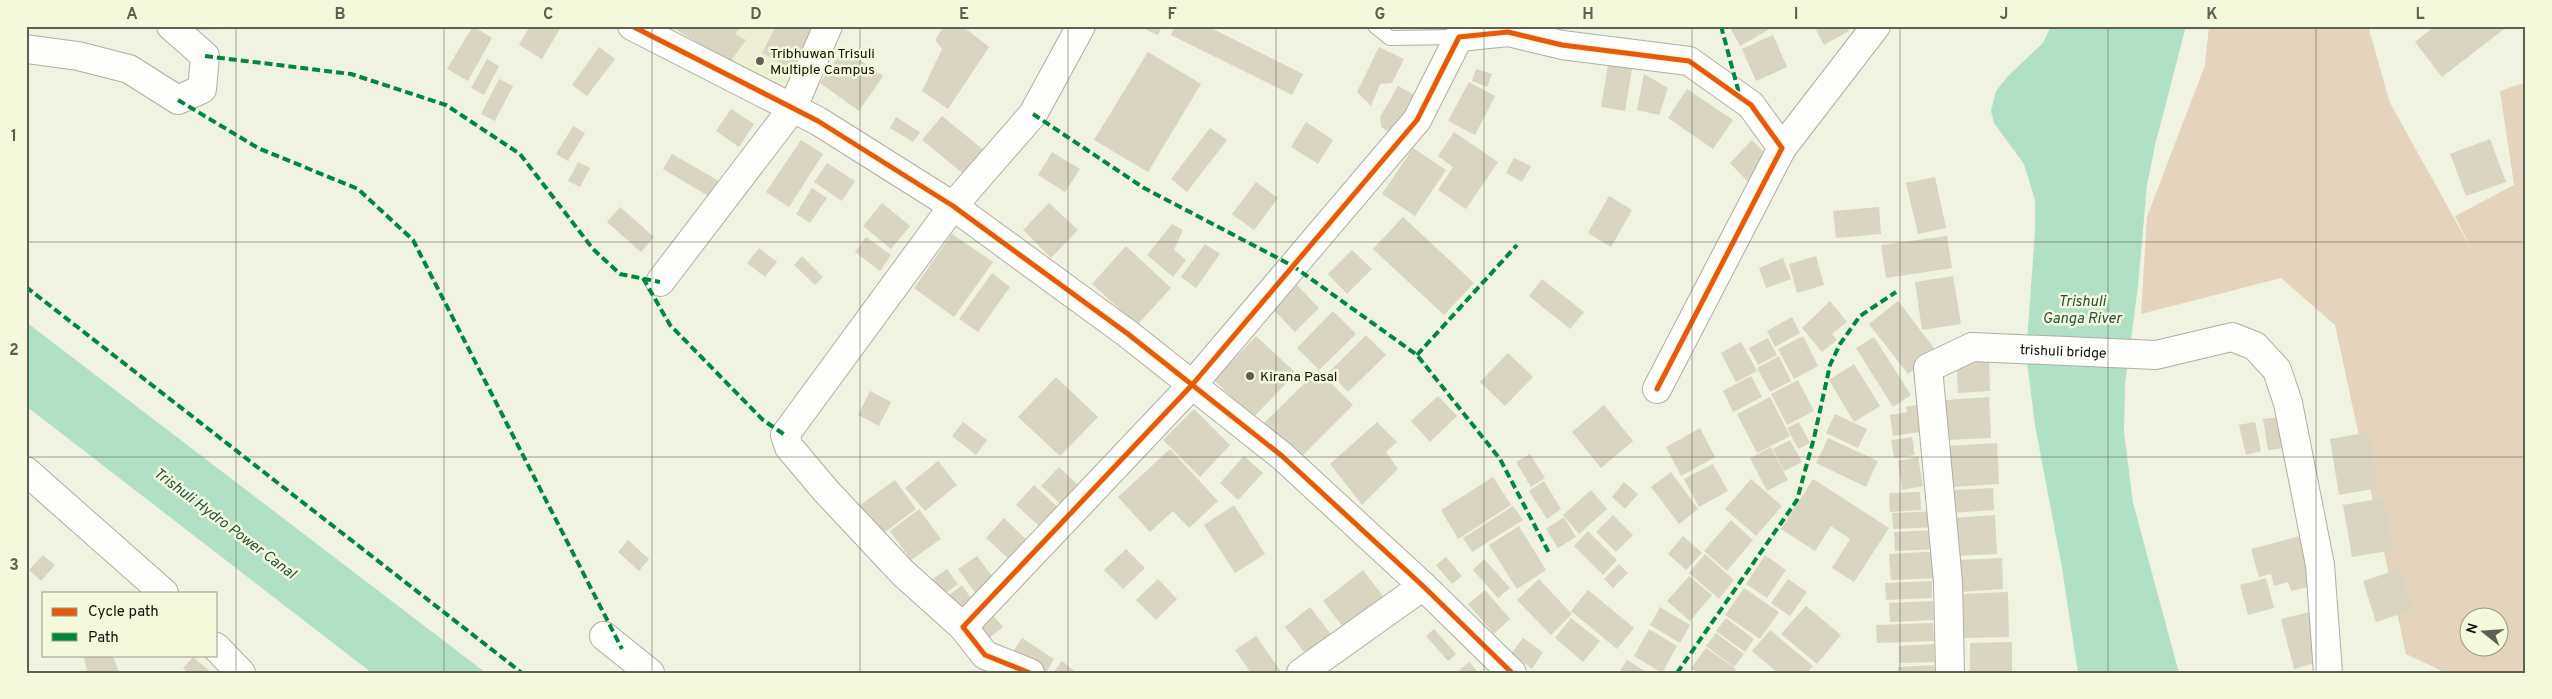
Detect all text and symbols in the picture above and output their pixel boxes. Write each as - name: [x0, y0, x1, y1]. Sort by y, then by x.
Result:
- text: A: [126, 5, 138, 25]
- text: B: [334, 5, 346, 25]
- text: C: [543, 5, 553, 25]
- text: D: [750, 5, 762, 25]
- text: E: [959, 5, 969, 25]
- text: F: [1167, 5, 1177, 25]
- text: G: [1375, 5, 1385, 25]
- text: H: [1582, 5, 1594, 25]
- text: I: [1794, 5, 1798, 25]
- text: J: [2000, 5, 2008, 25]
- text: K: [2206, 5, 2218, 25]
- text: L: [2415, 5, 2425, 25]
- place label: Tribhuwan Trisuli Multiple Campus: [770, 46, 875, 79]
- marker: Tribhuwan Trisuli Multiple Campus: [754, 55, 766, 67]
- text: 1: [11, 127, 17, 147]
- water label: Trishuli Ganga River: [2042, 293, 2123, 329]
- text: 2: [9, 341, 19, 361]
- street label: trishuli bridge: [2020, 342, 2107, 363]
- place label: Kirana Pasal: [1260, 369, 1337, 386]
- marker: Kirana Pasal: [1244, 370, 1256, 382]
- water label: Trishuli Hydro Power Canal: [149, 464, 300, 585]
- text: 3: [9, 556, 19, 576]
- legend: [42, 592, 218, 656]
- text: Cycle path: [88, 603, 159, 622]
- north arrow: [2460, 606, 2510, 656]
- text: N: [2463, 621, 2483, 636]
- text: Path: [88, 629, 119, 648]

